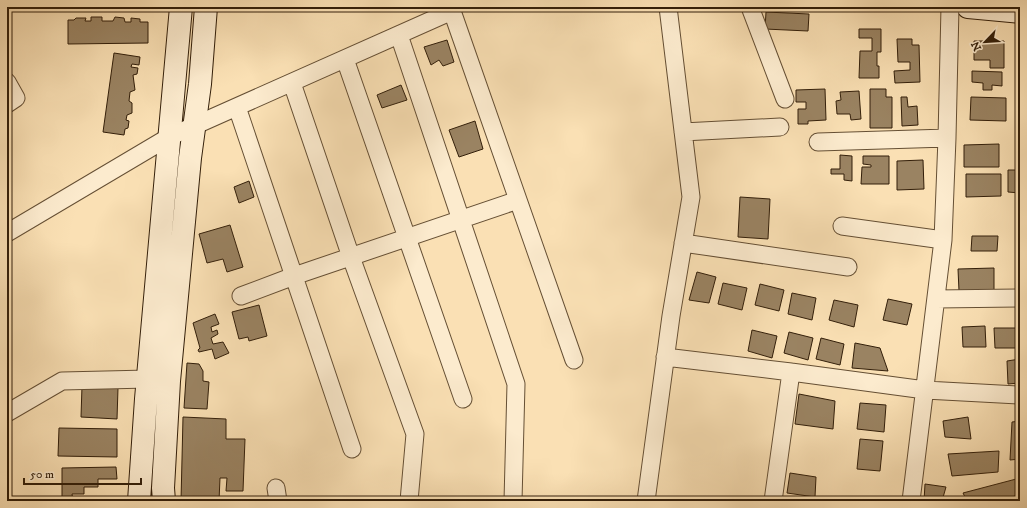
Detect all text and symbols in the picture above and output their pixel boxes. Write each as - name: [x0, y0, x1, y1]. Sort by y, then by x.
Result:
- north arrow: [965, 22, 1005, 62]
- text: N: [969, 39, 985, 53]
- scale bar: [24, 460, 141, 486]
- text: 50 m: [30, 467, 54, 482]

